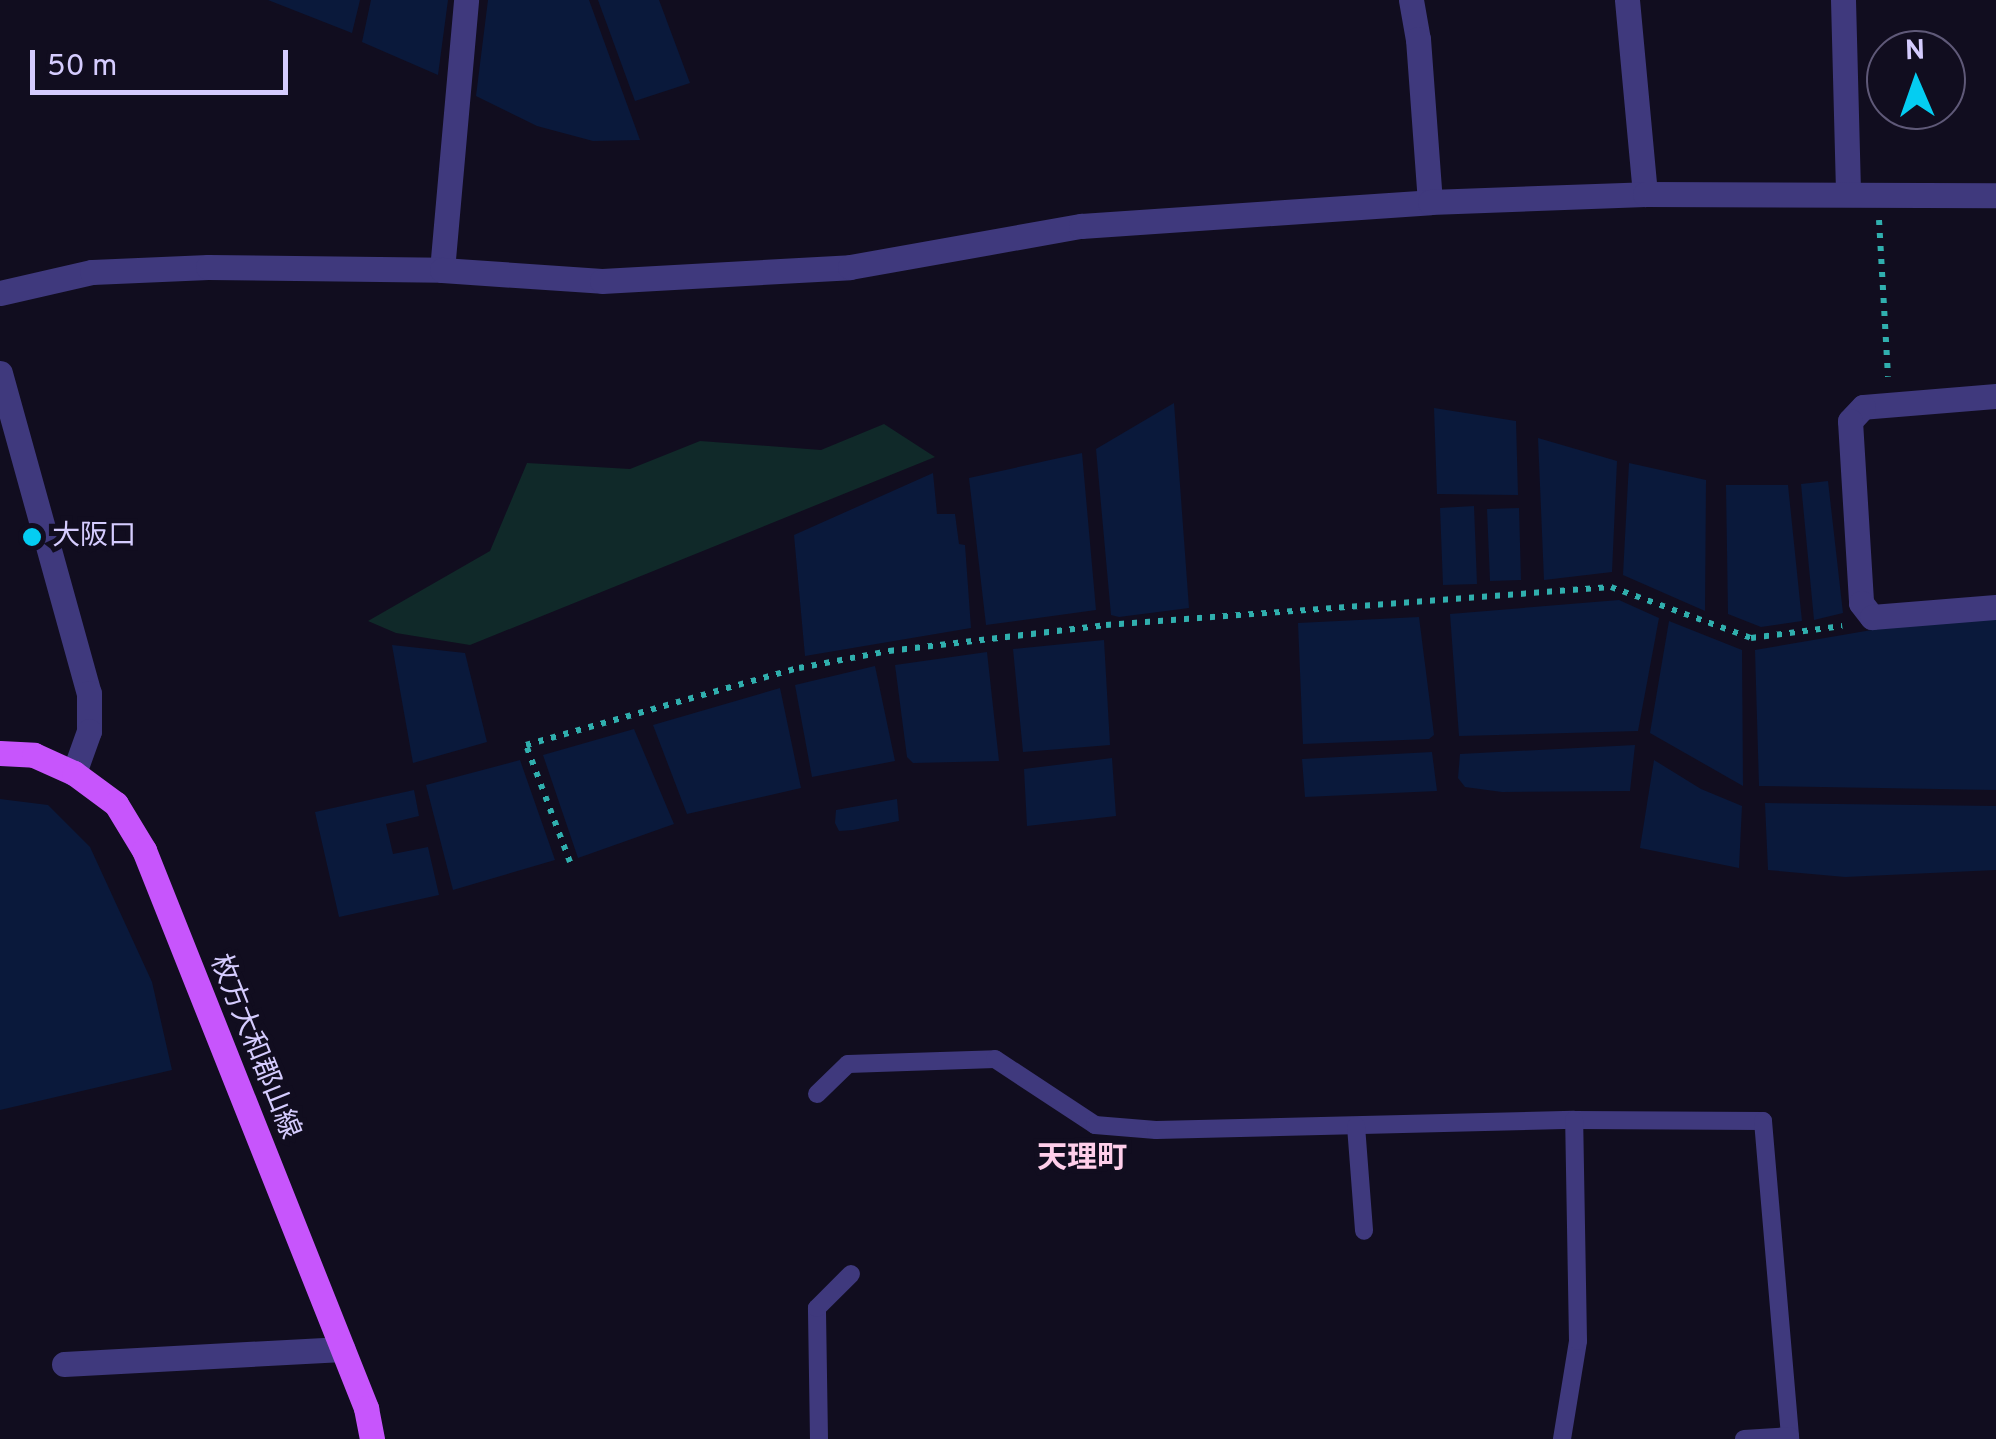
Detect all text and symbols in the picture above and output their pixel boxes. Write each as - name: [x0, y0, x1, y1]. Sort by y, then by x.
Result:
- scale bar: [35, 30, 292, 92]
- north arrow: [1866, 30, 1966, 130]
- text: N: [1904, 34, 1926, 70]
- text: 50 m: [47, 49, 117, 86]
- place label: 大阪口: [52, 520, 136, 554]
- marker: 大阪口: [21, 526, 43, 548]
- street label: 枚方大和郡山線: [202, 950, 306, 1144]
- district label: 天理町: [1037, 1142, 1127, 1178]

